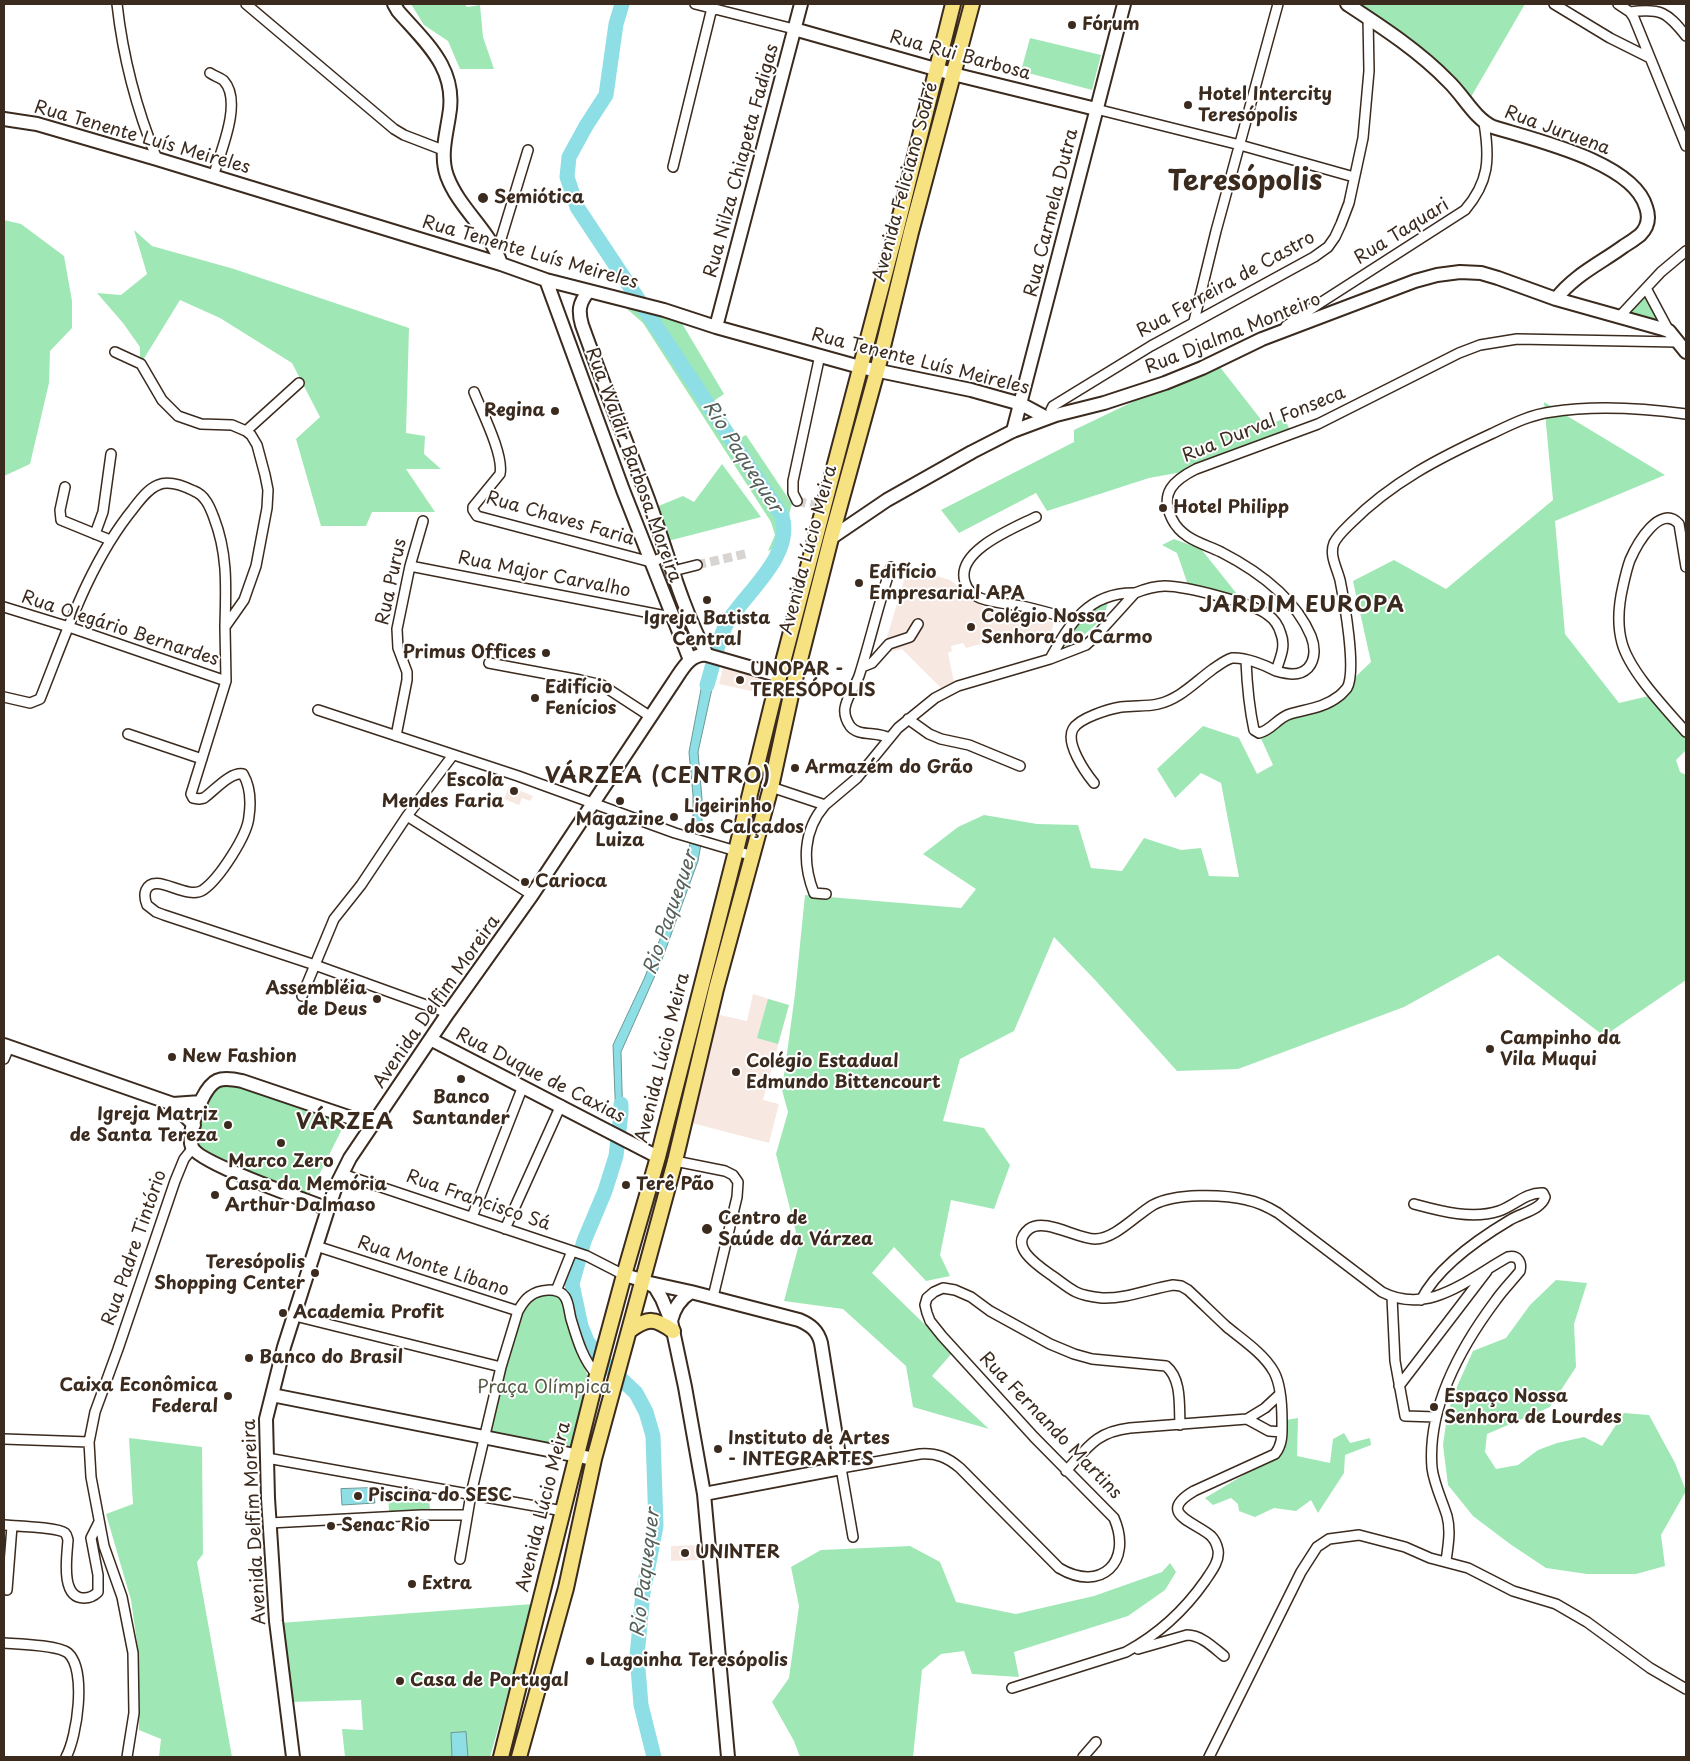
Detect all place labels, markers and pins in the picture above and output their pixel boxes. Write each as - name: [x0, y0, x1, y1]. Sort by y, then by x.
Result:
- place label: Fórum: [1082, 14, 1140, 36]
- marker: Fórum: [1066, 19, 1078, 31]
- place label: Hotel Intercity Teresópolis: [1198, 84, 1332, 126]
- marker: Hotel Intercity Teresópolis: [1182, 99, 1194, 111]
- place label: Semiótica: [494, 187, 584, 209]
- marker: Semiótica: [476, 191, 490, 205]
- place label: Regina: [484, 400, 545, 422]
- marker: Regina: [549, 405, 561, 417]
- place label: Hotel Philipp: [1173, 497, 1289, 519]
- marker: Hotel Philipp: [1157, 502, 1169, 514]
- place label: Edifício Empresarial APA: [869, 562, 1025, 604]
- marker: Edifício Empresarial APA: [853, 577, 865, 589]
- marker: Igreja Batista Central: [701, 594, 713, 606]
- place label: Colégio Nossa Senhora do Carmo: [981, 606, 1152, 649]
- place label: Igreja Batista Central: [644, 608, 770, 650]
- marker: Colégio Nossa Senhora do Carmo: [965, 621, 977, 633]
- place label: Primus Offices: [403, 642, 536, 664]
- marker: Primus Offices: [540, 647, 552, 659]
- place label: UNOPAR - TERESÓPOLIS: [750, 659, 876, 702]
- marker: UNOPAR - TERESÓPOLIS: [734, 674, 746, 686]
- place label: Edifício Fenícios: [545, 677, 616, 720]
- marker: Edifício Fenícios: [529, 692, 541, 704]
- place label: Armazém do Grão: [805, 757, 973, 779]
- marker: Armazém do Grão: [789, 762, 801, 774]
- place label: Escola Mendes Faria: [382, 770, 504, 812]
- marker: Escola Mendes Faria: [508, 785, 520, 797]
- marker: Magazine Luiza: [614, 795, 626, 807]
- place label: Ligeirinho dos Calçados: [684, 796, 804, 839]
- place label: Magazine Luiza: [576, 809, 664, 852]
- marker: Ligeirinho dos Calçados: [668, 811, 680, 823]
- place label: Carioca: [535, 871, 607, 893]
- marker: Carioca: [519, 876, 531, 888]
- place label: Assembléia de Deus: [266, 978, 367, 1021]
- marker: Assembléia de Deus: [371, 993, 383, 1005]
- place label: Campinho da Vila Muqui: [1500, 1028, 1621, 1070]
- marker: Campinho da Vila Muqui: [1484, 1043, 1496, 1055]
- place label: New Fashion: [182, 1046, 297, 1068]
- marker: New Fashion: [166, 1051, 178, 1063]
- place label: Colégio Estadual Edmundo Bittencourt: [746, 1051, 941, 1094]
- marker: Colégio Estadual Edmundo Bittencourt: [730, 1066, 742, 1078]
- marker: Banco Santander: [455, 1073, 467, 1085]
- place label: Banco Santander: [412, 1087, 510, 1130]
- place label: Igreja Matriz de Santa Tereza: [70, 1104, 218, 1146]
- marker: Igreja Matriz de Santa Tereza: [222, 1119, 234, 1131]
- marker: Marco Zero: [275, 1137, 287, 1149]
- place label: Marco Zero: [228, 1151, 334, 1173]
- place label: Casa da Memória Arthur Dalmaso: [225, 1174, 387, 1216]
- place label: Terê Pão: [636, 1174, 714, 1196]
- marker: Terê Pão: [620, 1179, 632, 1191]
- marker: Casa da Memória Arthur Dalmaso: [209, 1189, 221, 1201]
- place label: Centro de Saúde da Várzea: [718, 1208, 873, 1250]
- marker: Centro de Saúde da Várzea: [700, 1222, 714, 1236]
- place label: Teresópolis Shopping Center: [154, 1252, 305, 1294]
- marker: Teresópolis Shopping Center: [309, 1267, 321, 1279]
- place label: Academia Profit: [293, 1302, 444, 1324]
- marker: Academia Profit: [277, 1307, 289, 1319]
- place label: Banco do Brasil: [259, 1347, 403, 1369]
- marker: Banco do Brasil: [243, 1352, 255, 1364]
- place label: Caixa Econômica Federal: [59, 1375, 218, 1418]
- place label: Espaço Nossa Senhora de Lourdes: [1444, 1386, 1622, 1428]
- marker: Caixa Econômica Federal: [222, 1390, 234, 1402]
- marker: Espaço Nossa Senhora de Lourdes: [1428, 1401, 1440, 1413]
- place label: Instituto de Artes - INTEGRARTES: [728, 1428, 890, 1470]
- marker: Instituto de Artes - INTEGRARTES: [712, 1443, 724, 1455]
- place label: Piscina do SESC: [368, 1485, 512, 1507]
- marker: Piscina do SESC: [352, 1490, 364, 1502]
- place label: Senac Rio: [341, 1515, 430, 1537]
- marker: Senac Rio: [325, 1520, 337, 1532]
- place label: UNINTER: [695, 1542, 780, 1564]
- marker: UNINTER: [679, 1547, 691, 1559]
- place label: Extra: [422, 1573, 472, 1595]
- marker: Extra: [406, 1578, 418, 1590]
- place label: Lagoinha Teresópolis: [600, 1650, 788, 1672]
- marker: Lagoinha Teresópolis: [584, 1655, 596, 1667]
- place label: Casa de Portugal: [410, 1670, 569, 1692]
- marker: Casa de Portugal: [394, 1675, 406, 1687]

